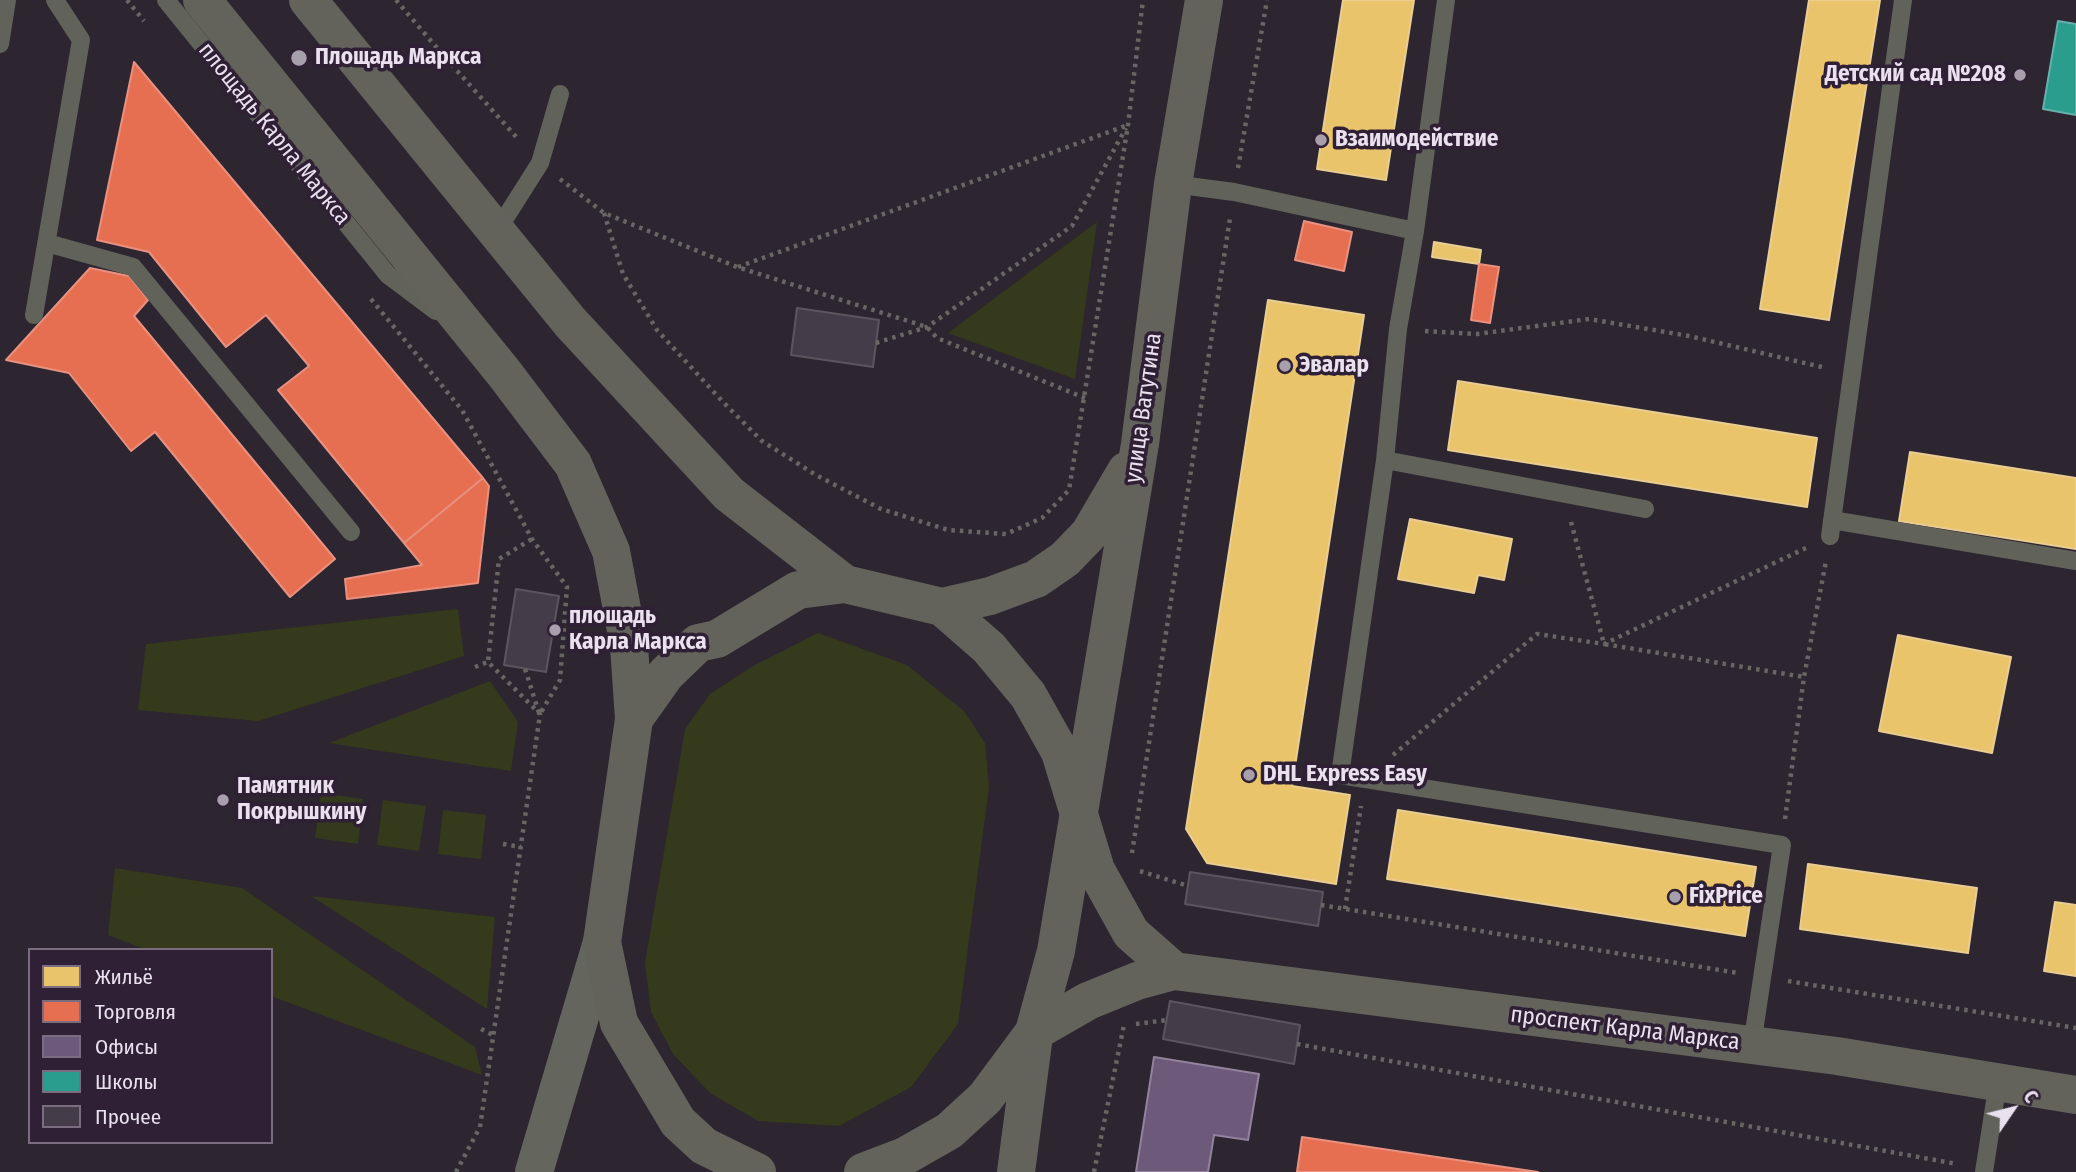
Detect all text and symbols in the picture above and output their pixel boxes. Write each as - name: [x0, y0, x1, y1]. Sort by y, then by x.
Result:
- street label: площадь Карла Маркса: [192, 37, 356, 231]
- place label: Площадь Маркса: [315, 44, 481, 72]
- marker: Площадь Маркса: [289, 48, 309, 68]
- place label: Детский сад №208: [1825, 61, 2006, 89]
- marker: Детский сад №208: [2012, 67, 2028, 83]
- place label: Взаимодействие: [1335, 126, 1499, 154]
- marker: Взаимодействие: [1313, 132, 1329, 148]
- street label: улица Ватутина: [1120, 331, 1168, 485]
- place label: Эвалар: [1299, 352, 1369, 380]
- marker: Эвалар: [1277, 358, 1293, 374]
- place label: площадь Карла Маркса: [569, 603, 707, 657]
- marker: площадь Карла Маркса: [547, 622, 563, 638]
- place label: DHL Express Easy: [1263, 761, 1427, 789]
- marker: DHL Express Easy: [1241, 767, 1257, 783]
- place label: Памятник Покрышкину: [237, 773, 366, 827]
- marker: Памятник Покрышкину: [215, 792, 231, 808]
- place label: FixPrice: [1689, 883, 1763, 911]
- marker: FixPrice: [1667, 889, 1683, 905]
- legend: [28, 948, 273, 1144]
- text: Жильё: [95, 964, 153, 990]
- text: Торговля: [95, 999, 176, 1025]
- street label: проспект Карла Маркса: [1509, 1001, 1741, 1057]
- text: Офисы: [95, 1034, 158, 1060]
- text: Школы: [95, 1069, 158, 1095]
- north arrow: [1978, 1074, 2048, 1144]
- text: С: [2018, 1086, 2043, 1107]
- text: Прочее: [95, 1104, 161, 1130]

